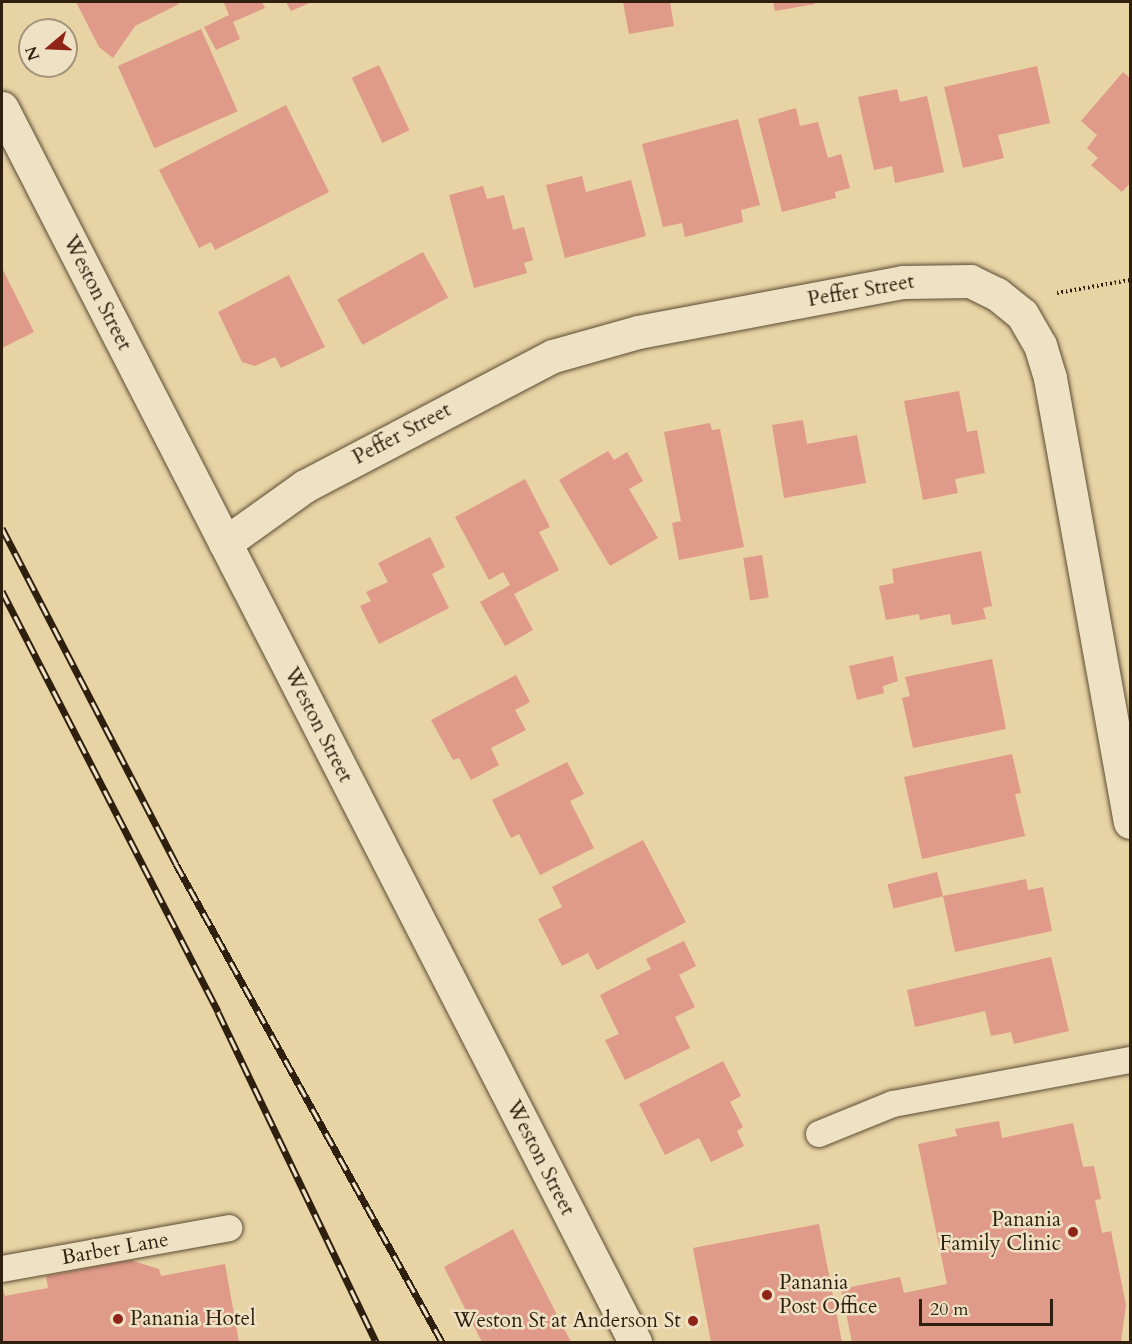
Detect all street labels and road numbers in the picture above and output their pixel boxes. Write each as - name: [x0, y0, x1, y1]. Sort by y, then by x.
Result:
- street label: Weston Street: [57, 231, 137, 355]
- street label: Peffer Street: [806, 269, 916, 313]
- street label: Peffer Street: [348, 398, 456, 470]
- street label: Weston Street: [278, 663, 358, 787]
- street label: Weston Street: [500, 1096, 580, 1220]
- street label: Barber Lane: [59, 1227, 171, 1271]

